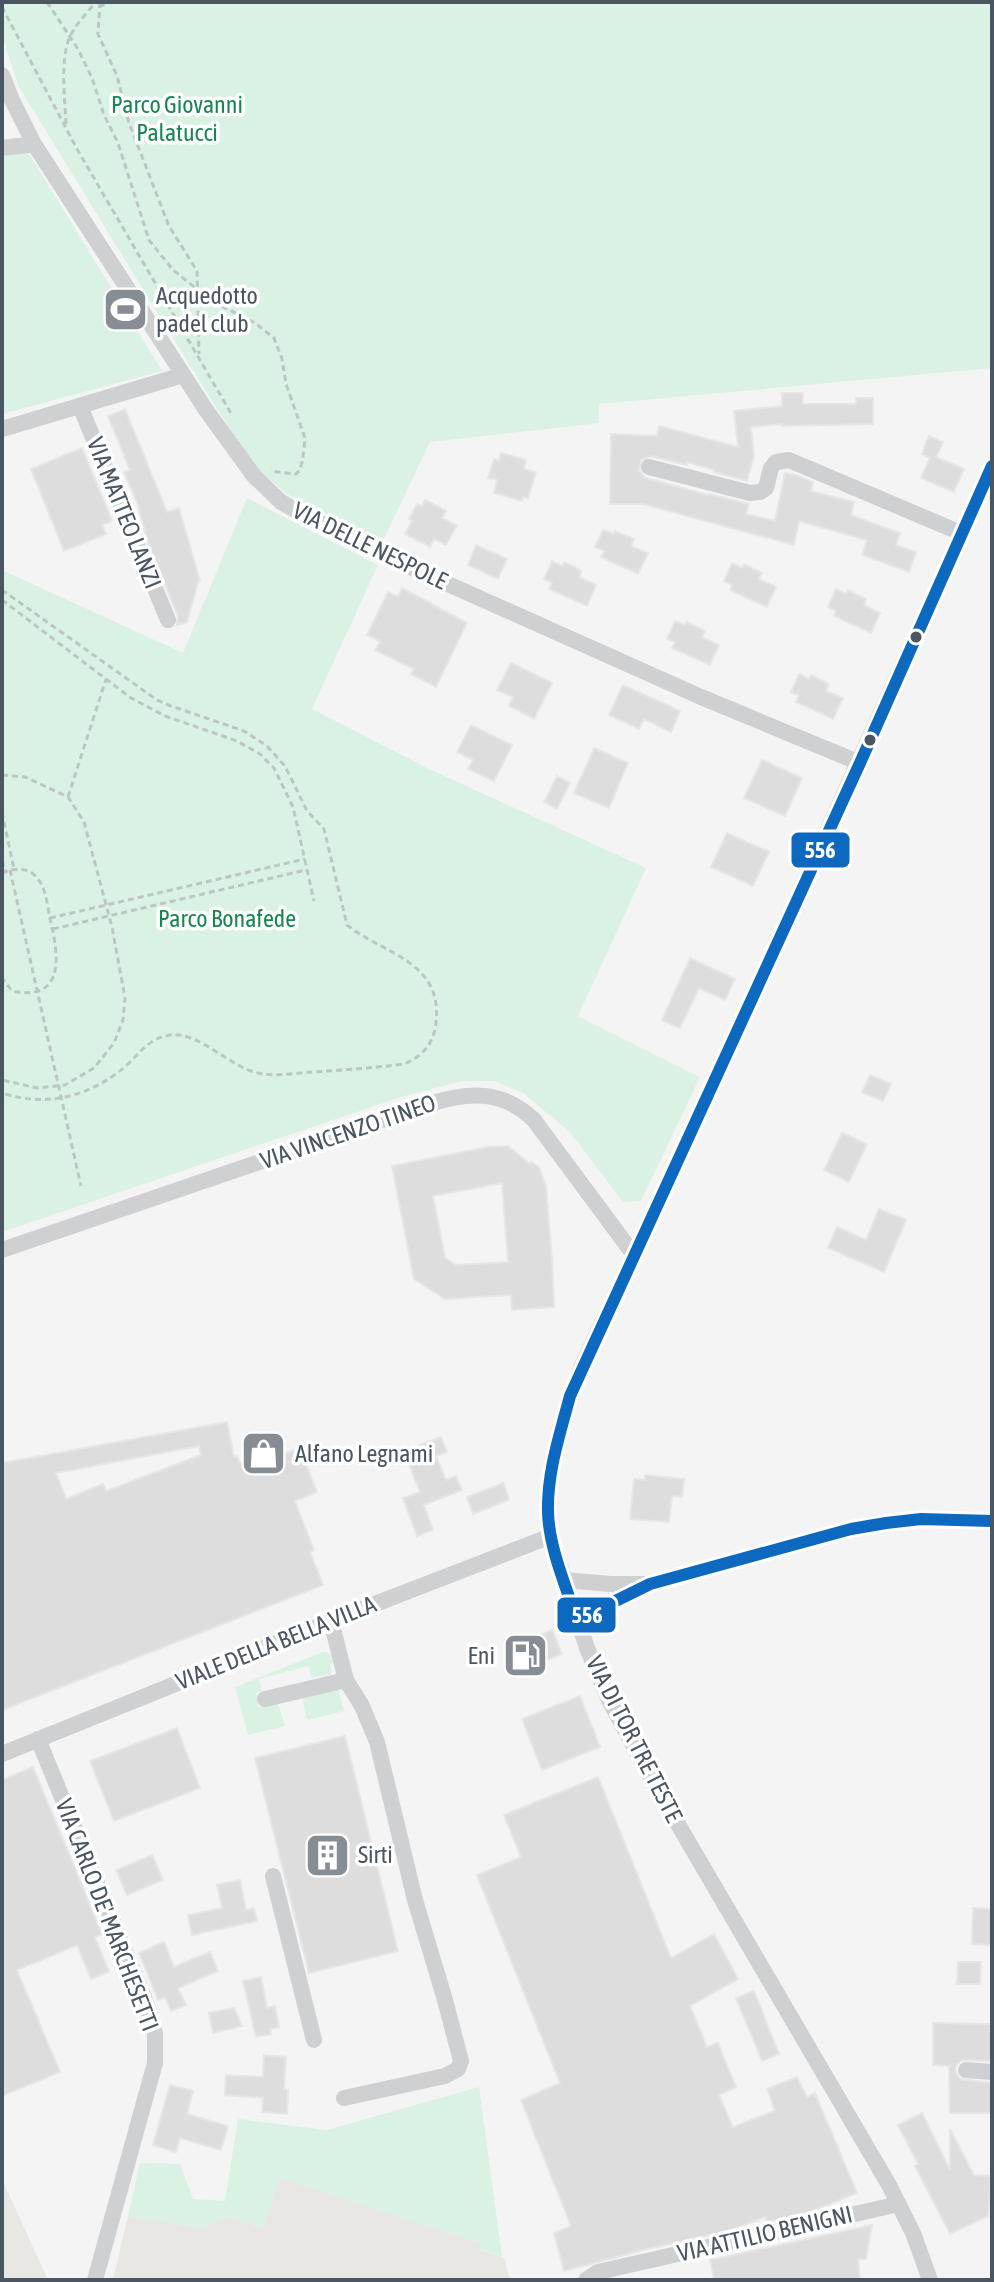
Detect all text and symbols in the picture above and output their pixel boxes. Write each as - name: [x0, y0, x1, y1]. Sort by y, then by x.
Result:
- park label: Parco Giovanni Palatucci: [111, 91, 243, 146]
- place label: Acquedotto padel club: [156, 282, 258, 337]
- sports icon: Acquedotto padel club: [101, 286, 149, 334]
- street label: VIA MATTEO LANZI: [82, 433, 167, 592]
- street label: VIA DELLE NESPOLE: [289, 496, 452, 595]
- unlabelled marker: [908, 629, 924, 645]
- unlabelled marker: [862, 732, 878, 748]
- line badge: 556: [790, 831, 851, 869]
- text: 556: [804, 837, 836, 863]
- park label: Parco Bonafede: [158, 905, 296, 932]
- street label: VIA VINCENZO TINEO: [257, 1089, 439, 1174]
- shop icon: Alfano Legnami: [240, 1430, 288, 1478]
- place label: Alfano Legnami: [295, 1440, 433, 1467]
- street label: VIALE DELLA BELLA VILLA: [172, 1590, 380, 1695]
- line badge: 556: [556, 1596, 617, 1634]
- text: 556: [571, 1602, 603, 1628]
- fuel station icon: Eni: [502, 1632, 550, 1680]
- place label: Eni: [468, 1642, 495, 1669]
- street label: VIA DI TOR TRE TESTE: [581, 1651, 688, 1826]
- street label: VIA CARLO DE' MARCHESETTI: [51, 1795, 164, 2035]
- building icon: Sirti: [303, 1831, 351, 1879]
- place label: Sirti: [358, 1841, 393, 1868]
- street label: VIA ATTILIO BENIGNI: [675, 2200, 855, 2267]

